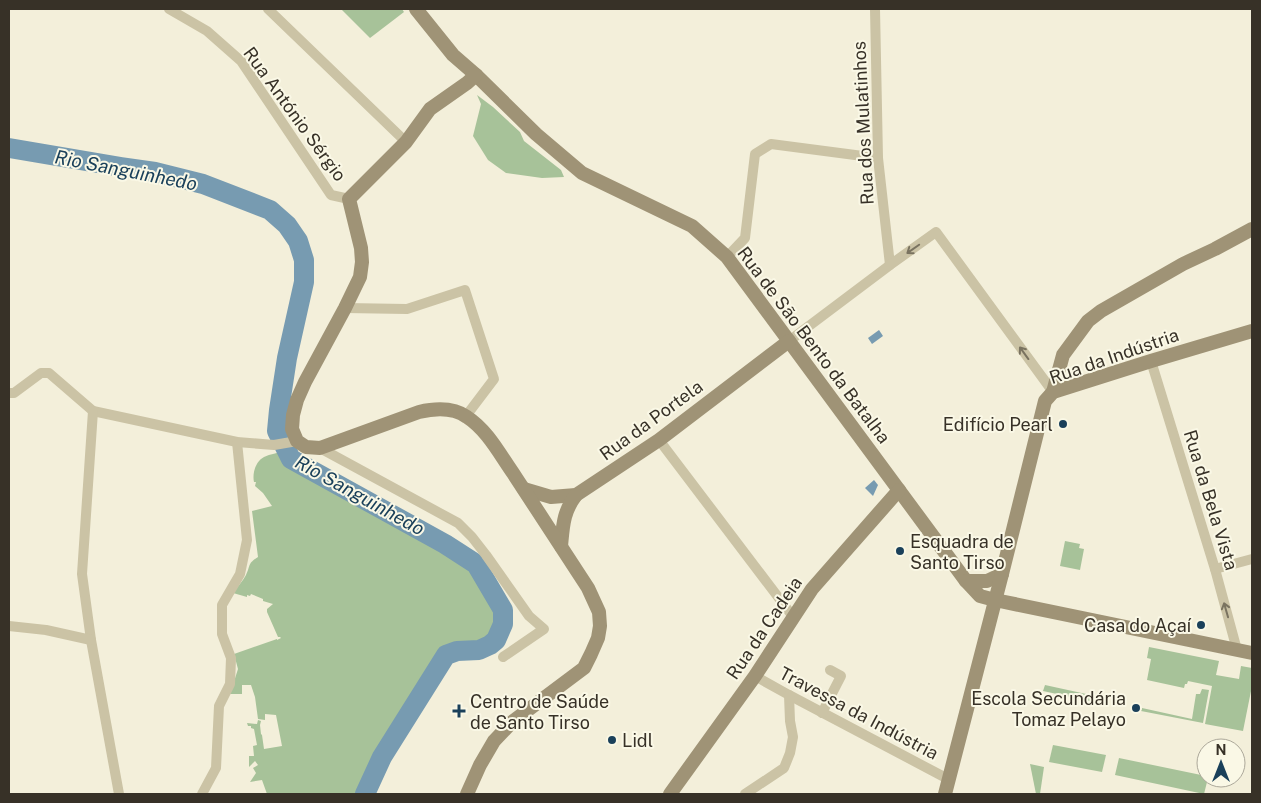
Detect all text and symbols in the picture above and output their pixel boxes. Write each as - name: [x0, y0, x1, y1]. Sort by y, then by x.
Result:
- street label: Rua dos Mulatinhos: [848, 41, 878, 205]
- street label: Rua António Sérgio: [239, 43, 351, 185]
- water label: Rio Sanguinhedo: [53, 145, 199, 195]
- street label: Rua de São Bento da Batalha: [733, 243, 895, 447]
- one-way arrow: [906, 244, 920, 254]
- street label: Rua da Indústria: [1046, 324, 1182, 388]
- one-way arrow: [1019, 347, 1030, 360]
- street label: Rua da Portela: [595, 376, 707, 464]
- place label: Edifício Pearl: [943, 414, 1053, 435]
- marker: Edifício Pearl: [1057, 418, 1069, 430]
- street label: Rua da Bela Vista: [1180, 427, 1242, 573]
- water label: Rio Sanguinhedo: [292, 450, 428, 540]
- place label: Esquadra de Santo Tirso: [910, 531, 1014, 573]
- marker: Esquadra de Santo Tirso: [894, 545, 906, 557]
- street label: Rua da Cadeia: [722, 573, 806, 683]
- one-way arrow: [1221, 602, 1231, 618]
- place label: Casa do Açaí: [1084, 615, 1192, 636]
- marker: Casa do Açaí: [1195, 619, 1207, 631]
- street label: Travessa da Indústria: [776, 662, 942, 764]
- place label: Escola Secundária Tomaz Pelayo: [971, 688, 1126, 730]
- place label: Centro de Saúde de Santo Tirso: [470, 691, 609, 733]
- marker: Escola Secundária Tomaz Pelayo: [1130, 702, 1142, 714]
- marker: Centro de Saúde de Santo Tirso: [452, 704, 466, 718]
- place label: Lidl: [622, 730, 653, 751]
- marker: Lidl: [606, 734, 618, 746]
- north arrow: [1196, 738, 1246, 788]
- text: N: [1216, 742, 1226, 758]

